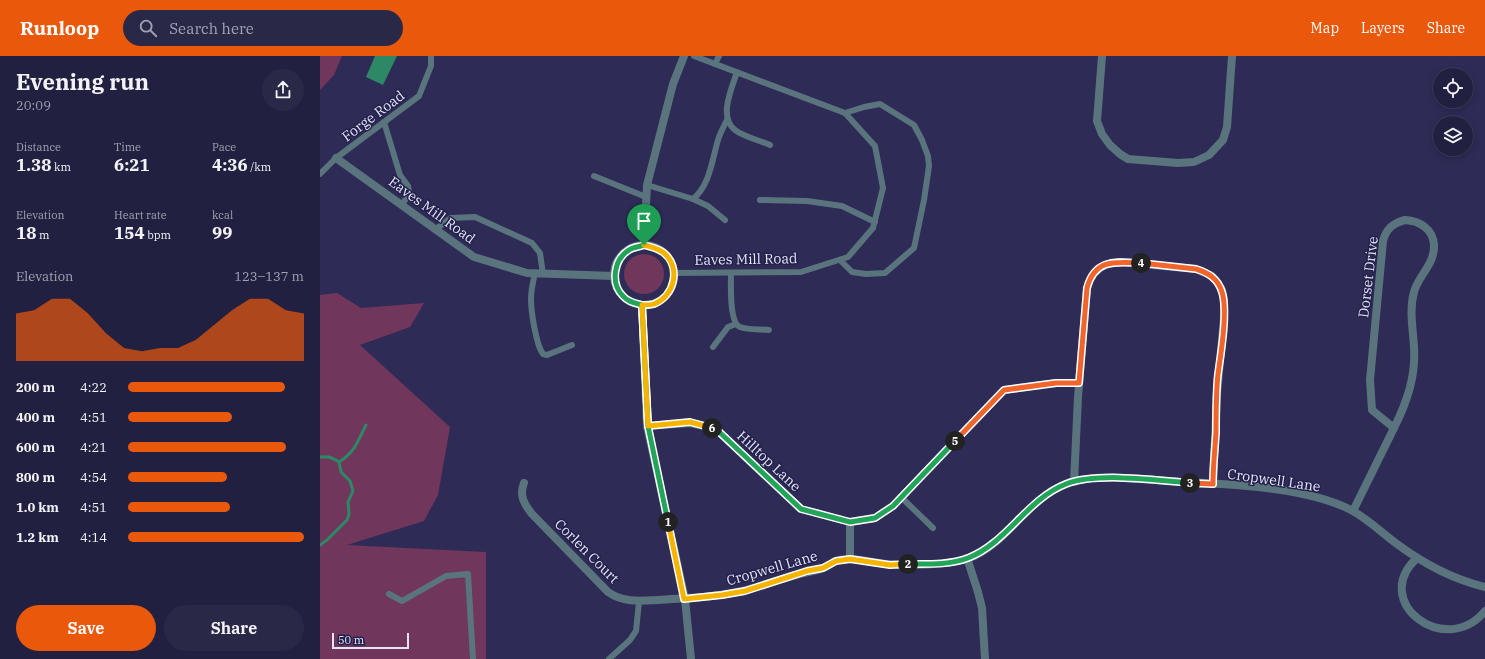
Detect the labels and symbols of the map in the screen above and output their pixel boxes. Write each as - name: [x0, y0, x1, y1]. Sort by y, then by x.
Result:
- street label: Forge Road: [338, 86, 408, 145]
- street label: Eaves Mill Road: [385, 172, 479, 248]
- pin: [627, 204, 661, 245]
- street label: Dorset Drive: [1354, 235, 1382, 319]
- street label: Eaves Mill Road: [694, 249, 798, 269]
- pin: 4: [1131, 253, 1151, 273]
- pin: 6: [702, 418, 722, 438]
- street label: Hilltop Lane: [733, 427, 805, 495]
- pin: 5: [945, 431, 965, 451]
- street label: Cropwell Lane: [1226, 465, 1322, 495]
- pin: 3: [1180, 473, 1200, 493]
- pin: 1: [658, 512, 678, 532]
- street label: Corlen Court: [551, 515, 623, 587]
- street label: Cropwell Lane: [724, 546, 820, 590]
- pin: 2: [898, 554, 918, 574]
- scale bar: [332, 631, 409, 650]

